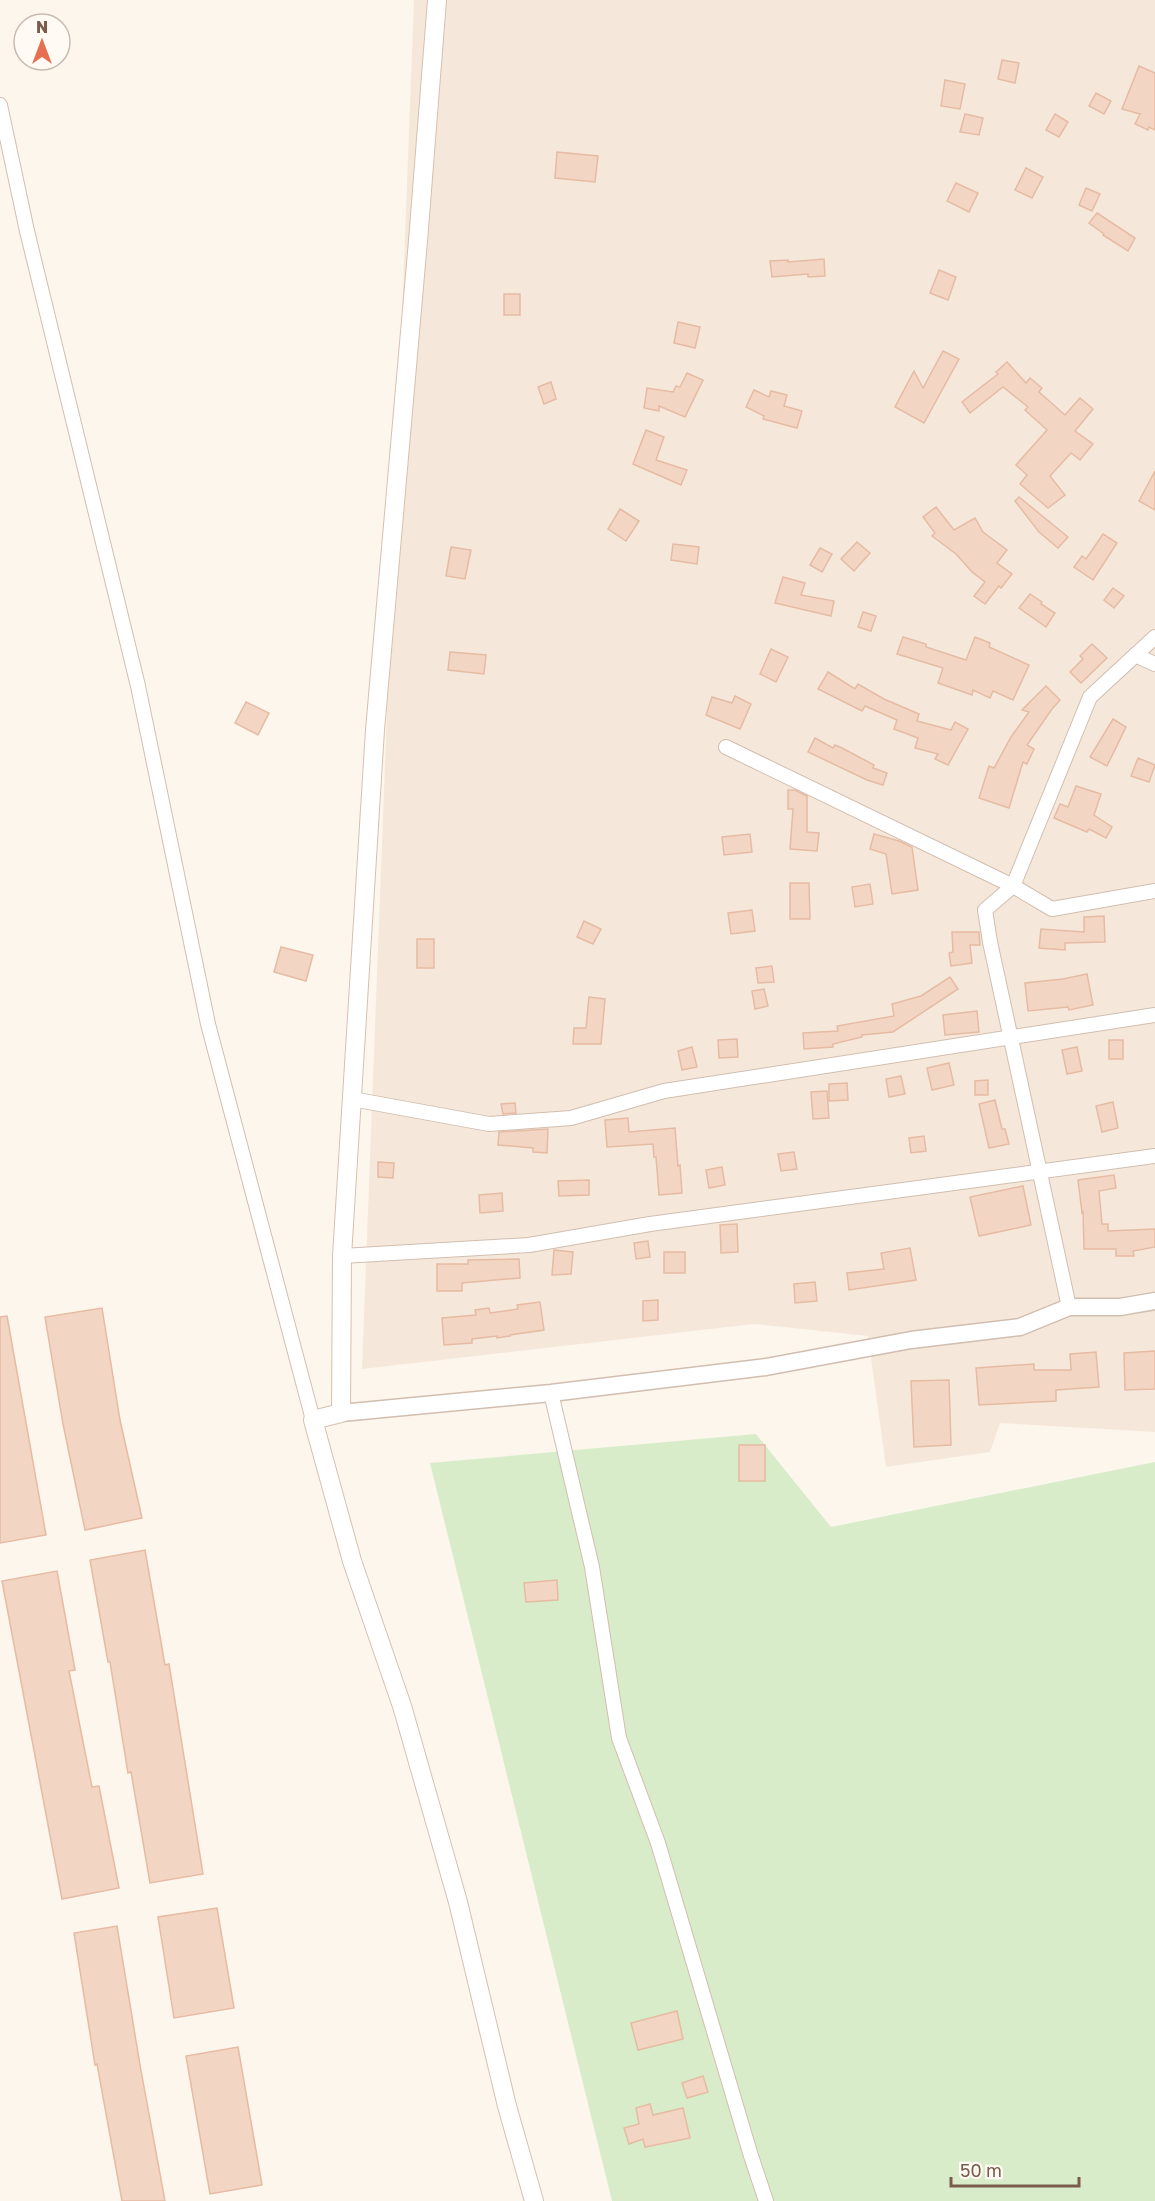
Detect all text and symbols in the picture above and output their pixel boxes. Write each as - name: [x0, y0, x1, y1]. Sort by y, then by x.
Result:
- north arrow: [12, 12, 72, 72]
- text: N: [36, 17, 48, 37]
- scale bar: [951, 2150, 1078, 2188]
- text: 50 m: [960, 2159, 1002, 2181]

